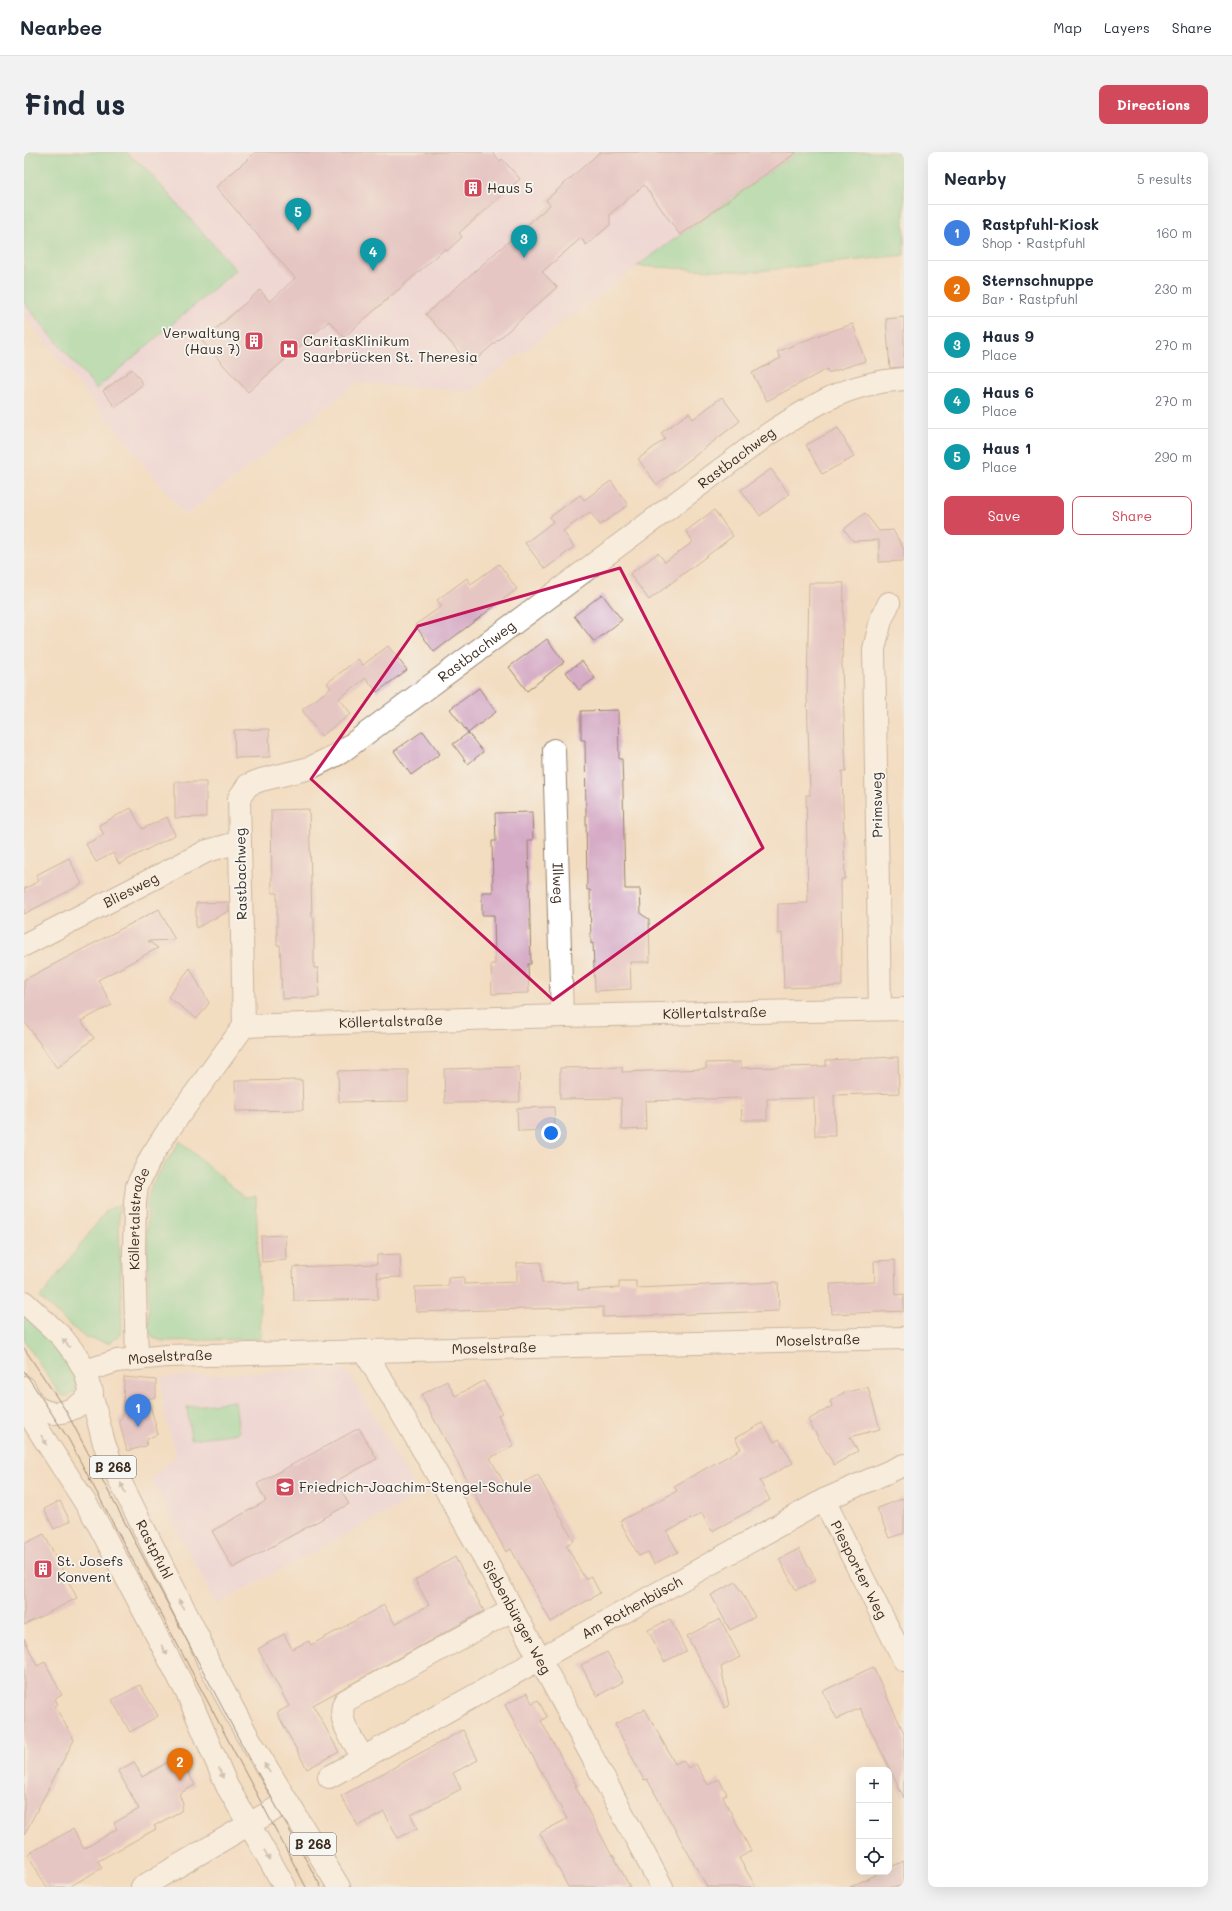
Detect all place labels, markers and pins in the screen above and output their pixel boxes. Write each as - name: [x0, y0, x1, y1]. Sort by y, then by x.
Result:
- building icon: Haus 5: [462, 177, 484, 199]
- place label: Haus 5: [487, 178, 533, 197]
- pin: 5: [285, 198, 311, 231]
- pin: 3: [511, 225, 537, 258]
- pin: 4: [360, 238, 386, 271]
- place label: Verwaltung (Haus 7): [163, 323, 240, 358]
- building icon: Verwaltung (Haus 7): [243, 330, 265, 352]
- place label: CaritasKlinikum Saarbrücken St. Theresia: [303, 331, 478, 366]
- hospital icon: CaritasKlinikum Saarbrücken St. Theresia: [278, 338, 300, 360]
- pin: 1: [125, 1394, 151, 1427]
- school or university icon: Friedrich-Joachim-Stengel-Schule: [274, 1476, 296, 1498]
- place label: Friedrich-Joachim-Stengel-Schule: [299, 1477, 532, 1496]
- place label: St. Josefs Konvent: [57, 1551, 123, 1586]
- building icon: St. Josefs Konvent: [32, 1558, 54, 1580]
- pin: 2: [167, 1748, 193, 1781]

